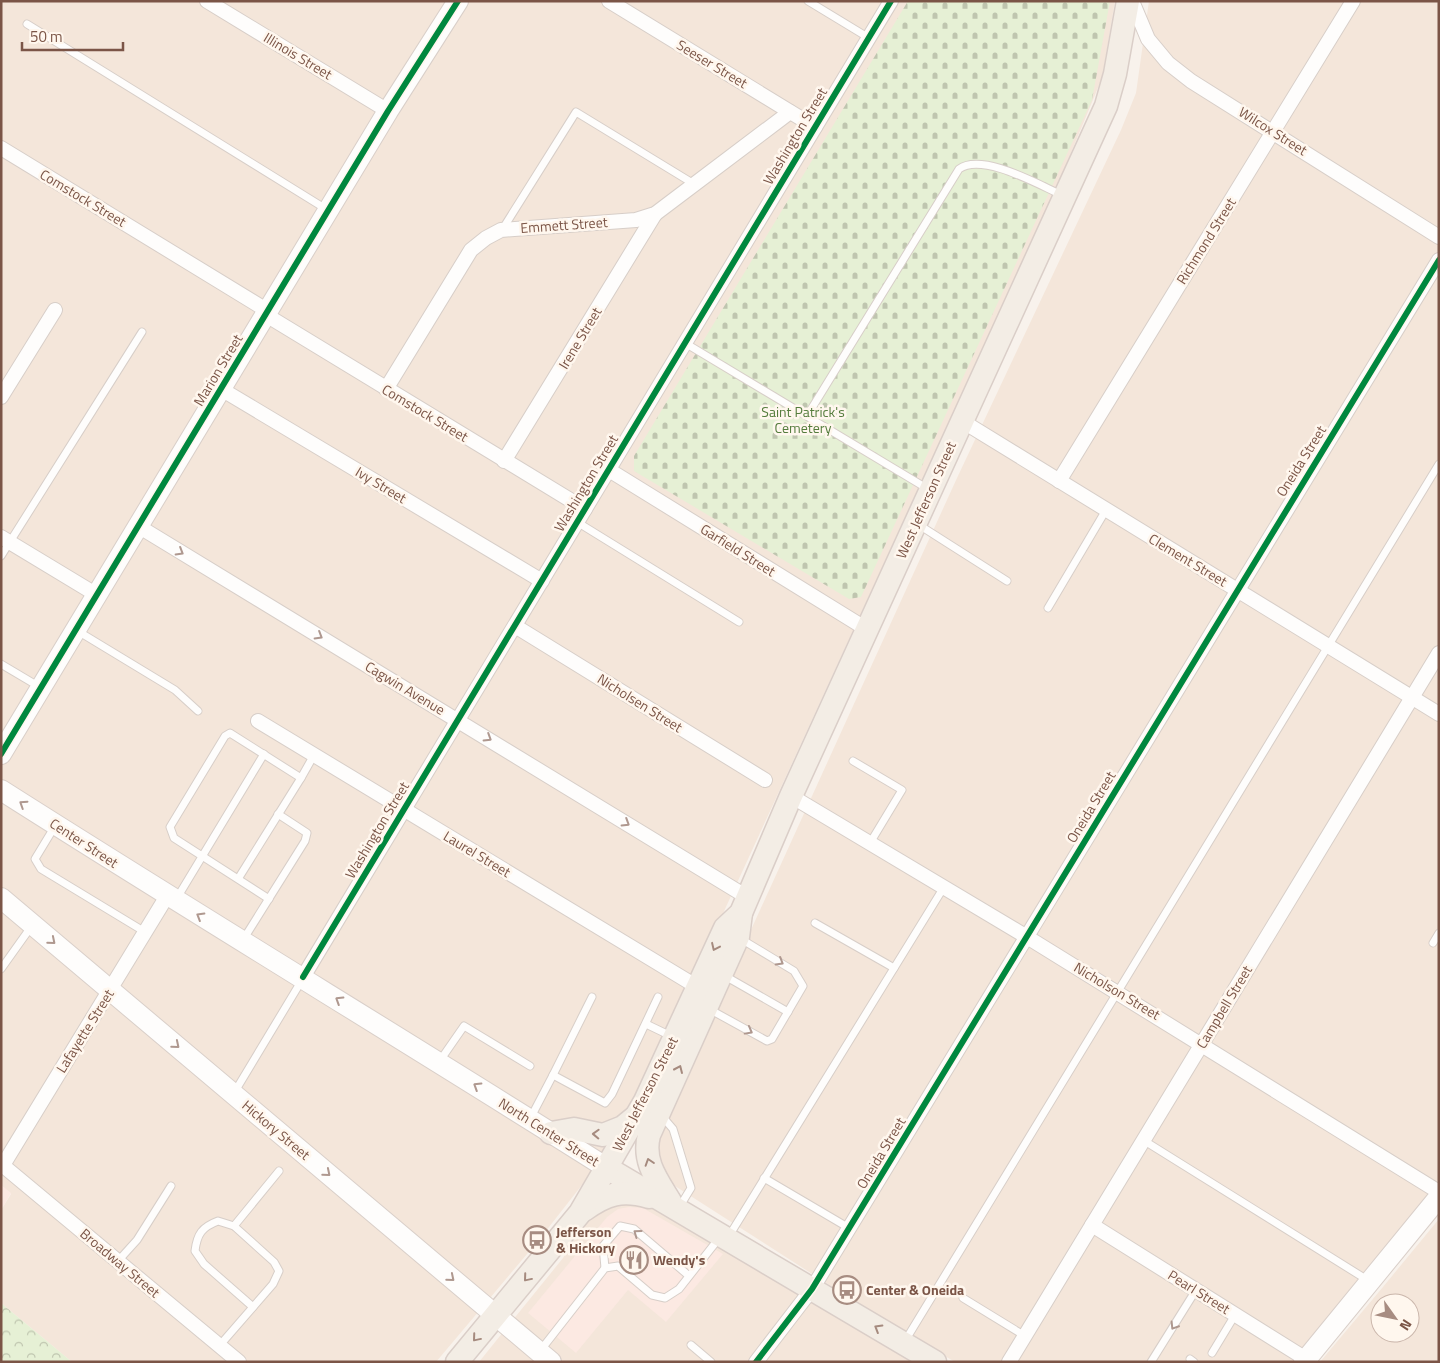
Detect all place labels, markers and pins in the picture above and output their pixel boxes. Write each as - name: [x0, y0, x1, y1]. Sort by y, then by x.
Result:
- place label: Jefferson & Hickory: [556, 1221, 615, 1258]
- bus stop icon: Jefferson & Hickory: [522, 1225, 552, 1255]
- restaurant icon: Wendy's: [619, 1245, 649, 1275]
- place label: Wendy's: [653, 1249, 706, 1270]
- bus stop icon: Center & Oneida: [832, 1275, 862, 1305]
- place label: Center & Oneida: [866, 1279, 964, 1300]

